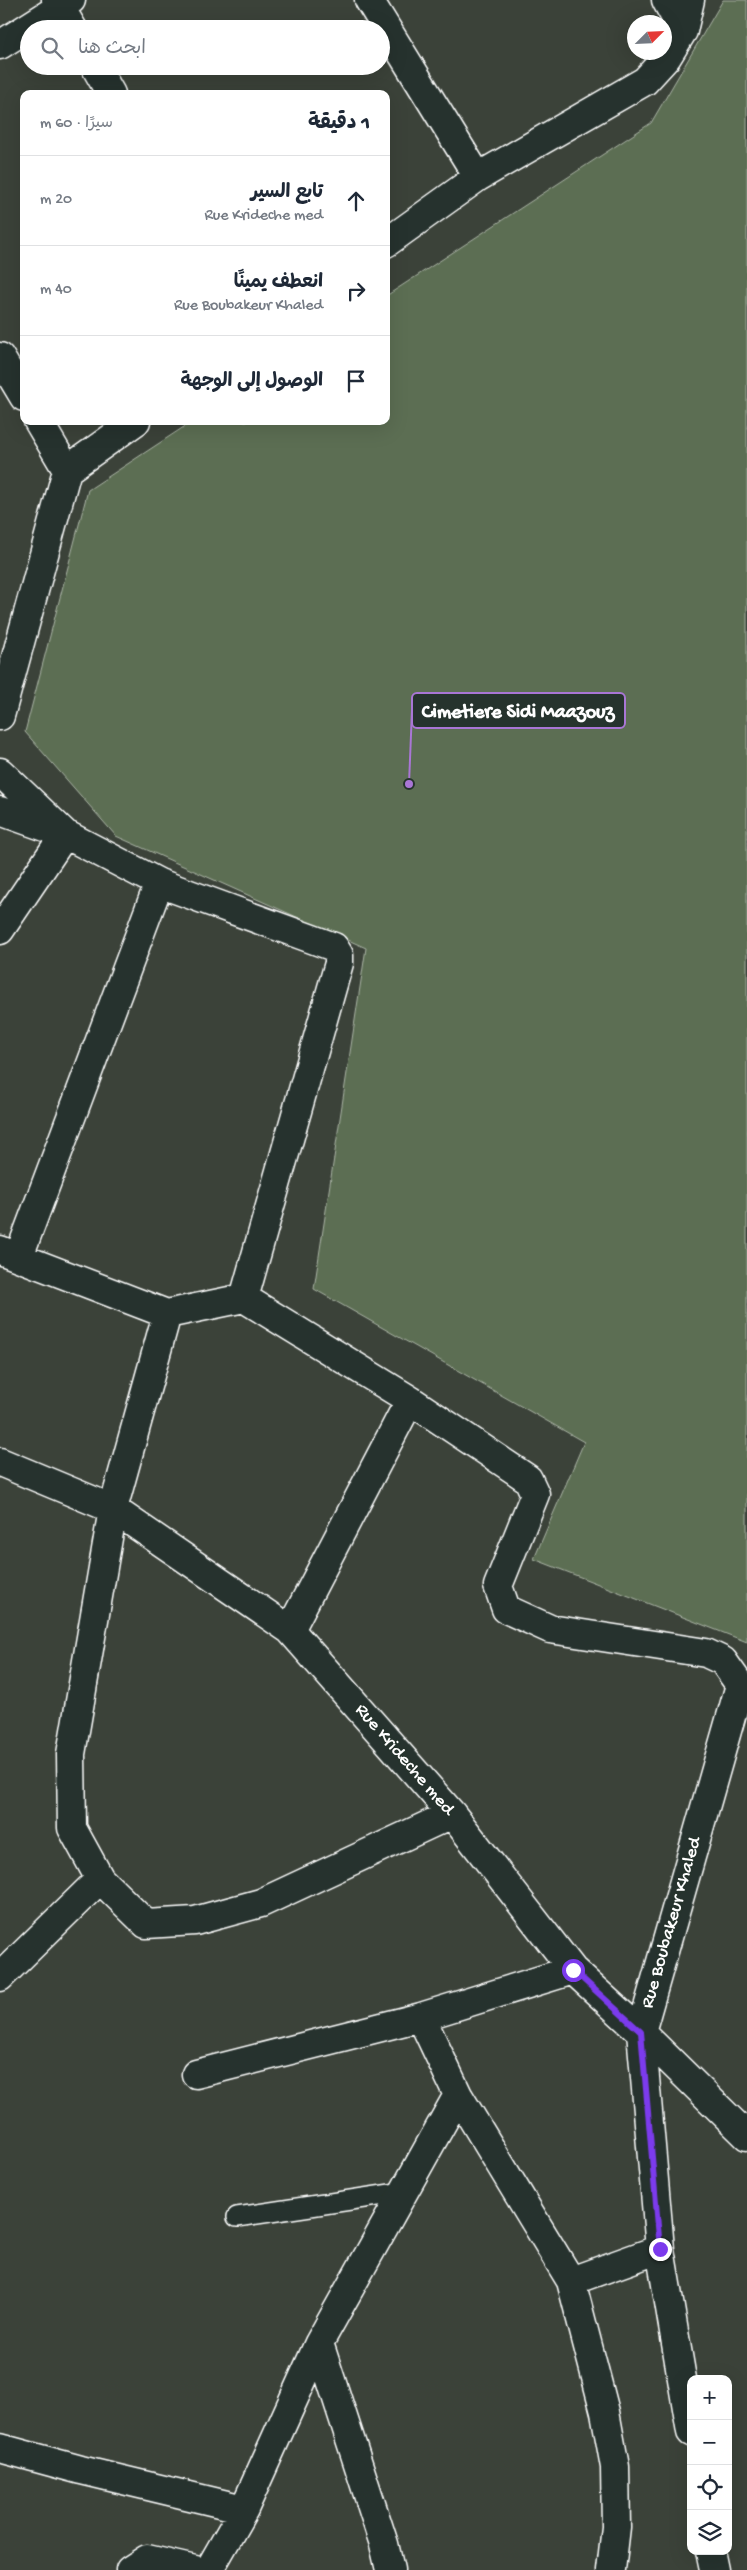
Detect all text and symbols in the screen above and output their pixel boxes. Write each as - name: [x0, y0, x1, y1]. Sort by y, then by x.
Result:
- north arrow: [627, 15, 672, 60]
- search box: [20, 20, 390, 75]
- icon: search: [38, 34, 66, 62]
- text: ابحث هنا: [78, 38, 146, 61]
- text: 1 دقيقة: [308, 112, 370, 137]
- text: سيرًا · 60 m: [40, 115, 113, 134]
- text: تابع السير: [251, 182, 323, 205]
- icon: ahead: [342, 187, 370, 215]
- text: 20 m: [40, 191, 72, 210]
- text: Rue Krideche med: [204, 207, 323, 226]
- text: انعطف يمينًا: [234, 272, 323, 295]
- icon: right: [342, 277, 370, 305]
- text: 40 m: [40, 281, 72, 300]
- text: Rue Boubakeur Khaled: [174, 297, 323, 316]
- icon: arrive: [342, 367, 370, 395]
- text: الوصول إلى الوجهة: [180, 371, 323, 394]
- callout: Cimetiere Sidi Maazouz: [412, 693, 625, 728]
- text: Cimetiere Sidi Maazouz: [421, 702, 615, 725]
- street label: Rue Krideche med: [349, 1699, 460, 1822]
- street label: Rue Boubakeur Khaled: [637, 1833, 708, 2011]
- route start: [562, 1959, 585, 1982]
- route end: [649, 2238, 672, 2261]
- map controls: [687, 2375, 732, 2555]
- button: +: [687, 2375, 732, 2420]
- button: −: [687, 2420, 732, 2465]
- button: locate: [687, 2465, 732, 2510]
- button: layers: [687, 2510, 732, 2555]

